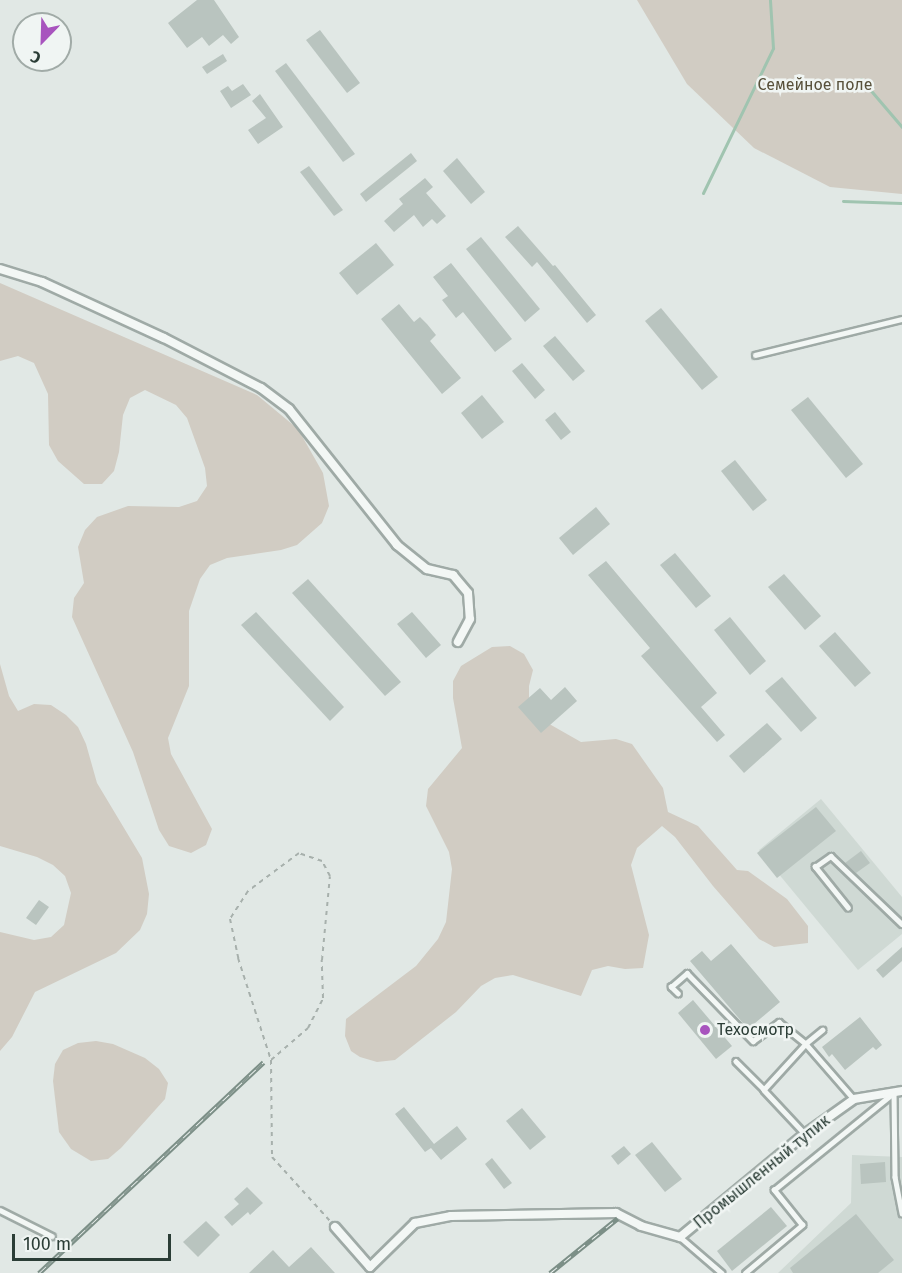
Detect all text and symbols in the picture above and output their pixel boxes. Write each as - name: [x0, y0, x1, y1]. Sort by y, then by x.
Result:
- north arrow: [12, 12, 72, 72]
- text: С: [28, 47, 44, 68]
- park label: Семейное поле: [758, 75, 872, 95]
- place label: Техосмотр: [717, 1020, 794, 1040]
- marker: Техосмотр: [698, 1023, 712, 1037]
- street label: Промышленный тупик: [690, 1111, 834, 1233]
- scale bar: [15, 1222, 174, 1260]
- text: 100 m: [23, 1233, 71, 1255]

